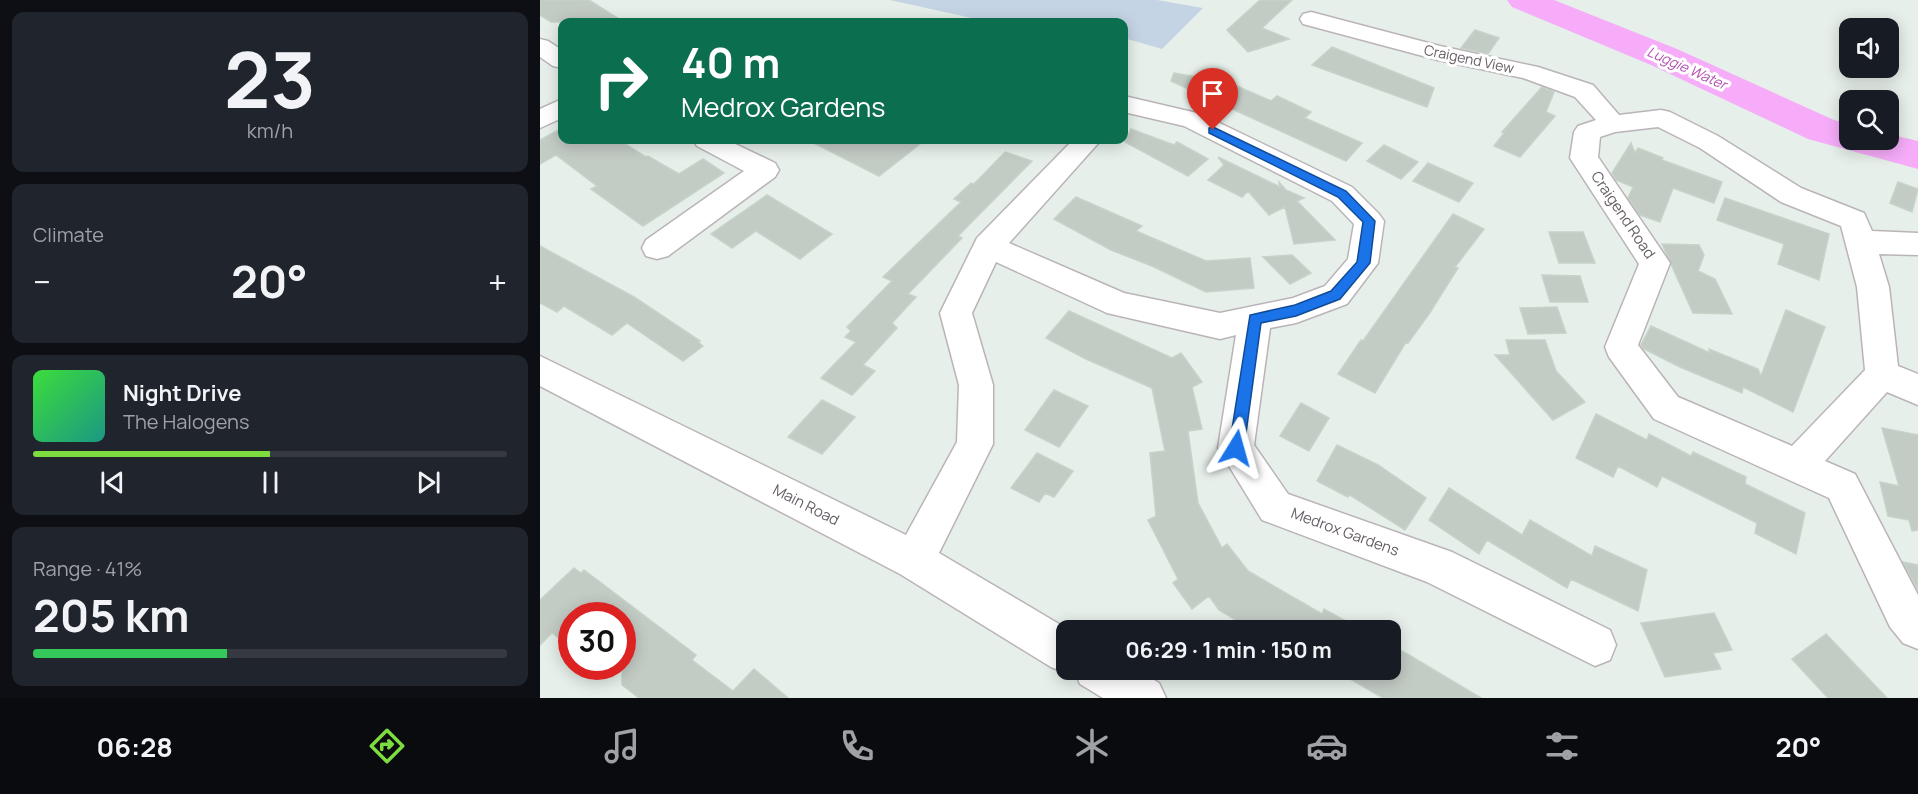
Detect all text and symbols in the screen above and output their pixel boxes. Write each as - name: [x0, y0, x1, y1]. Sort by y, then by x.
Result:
- map controls: [1839, 18, 1899, 150]
- button: sound: [1839, 18, 1899, 78]
- text: 23: [224, 25, 316, 131]
- text: 40 m: [681, 33, 780, 91]
- street label: Craigend View: [1422, 40, 1516, 77]
- icon: right: [582, 42, 660, 120]
- water label: Luggie Water: [1644, 42, 1732, 94]
- pin: [1187, 68, 1238, 130]
- icon: arrive: [1196, 77, 1229, 110]
- text: Medrox Gardens: [681, 88, 885, 125]
- button: search: [1839, 90, 1899, 150]
- text: km/h: [247, 117, 293, 144]
- street label: Craigend Road: [1586, 167, 1660, 263]
- text: Climate: [33, 221, 104, 248]
- text: 20°: [231, 250, 308, 312]
- text: −: [33, 259, 51, 304]
- text: +: [488, 259, 507, 304]
- text: Night Drive: [123, 378, 242, 408]
- text: The Halogens: [123, 408, 249, 435]
- position arrow: [1204, 416, 1268, 480]
- icon: previous: [96, 466, 129, 499]
- icon: pause: [254, 466, 287, 499]
- icon: next: [412, 466, 445, 499]
- street label: Main Road: [769, 479, 843, 530]
- street label: Medrox Gardens: [1288, 502, 1402, 561]
- text: Range · 41%: [33, 555, 142, 582]
- text: 205 km: [33, 584, 189, 646]
- speed limit sign: 30: [558, 602, 636, 680]
- text: 06:29 · 1 min · 150 m: [1125, 635, 1332, 665]
- icon: directions: [366, 725, 408, 767]
- icon: music: [601, 725, 643, 767]
- icon: phone: [836, 725, 878, 767]
- icon: climate: [1071, 725, 1113, 767]
- icon: car: [1306, 725, 1348, 767]
- icon: filters: [1541, 725, 1583, 767]
- text: 06:28: [96, 728, 173, 765]
- text: 20°: [1775, 728, 1821, 765]

